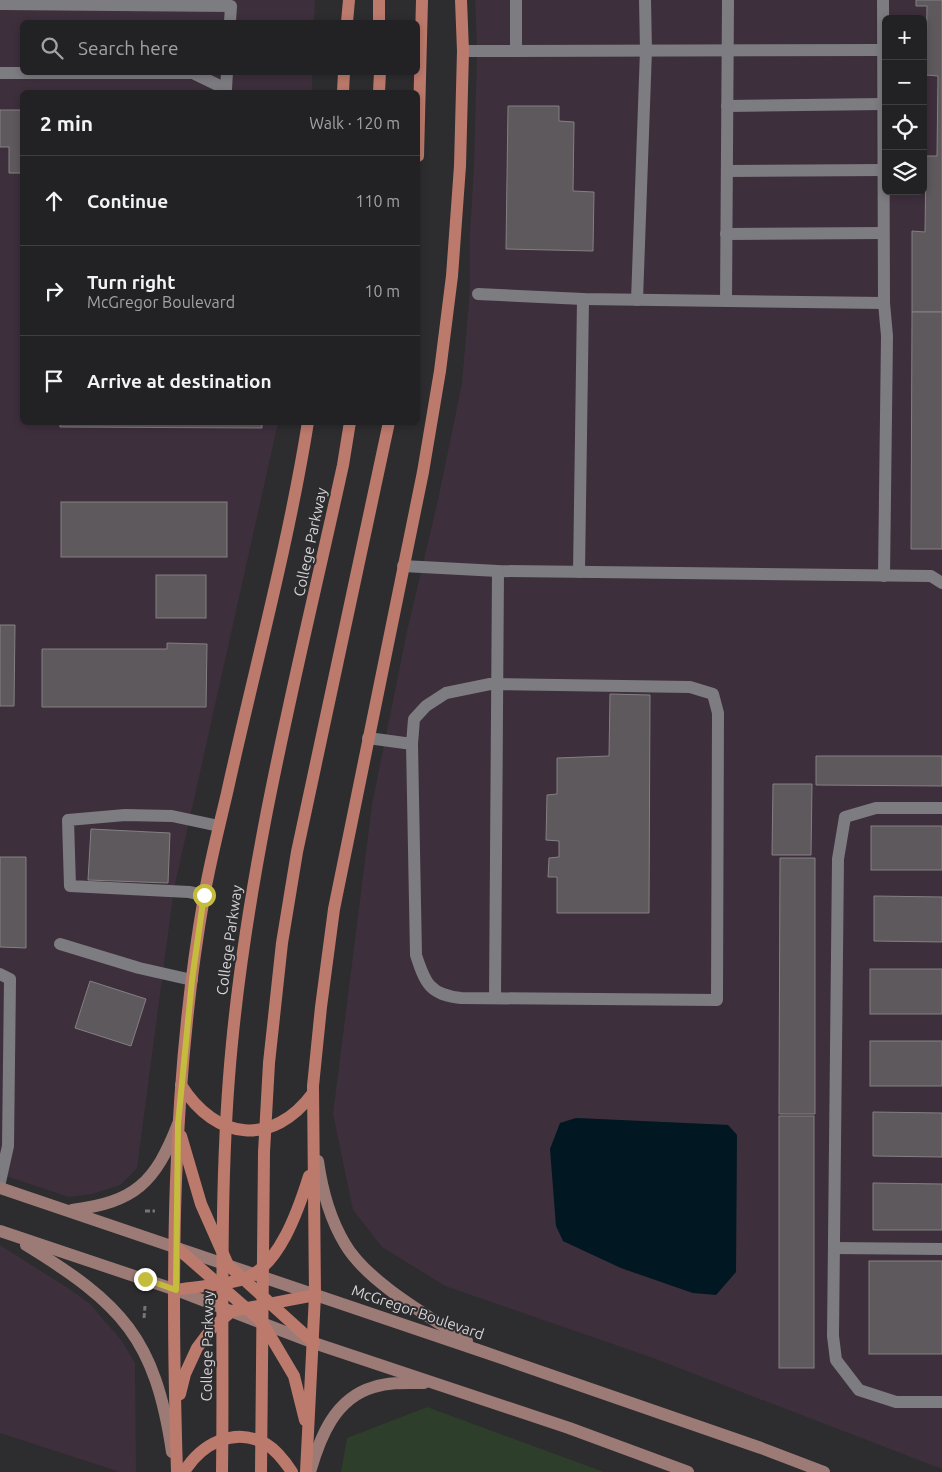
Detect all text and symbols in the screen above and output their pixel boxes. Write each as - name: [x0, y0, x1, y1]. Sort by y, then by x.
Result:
- map controls: [882, 15, 927, 195]
- button: +: [882, 15, 927, 60]
- search box: [20, 20, 420, 75]
- icon: search: [38, 34, 66, 62]
- text: Search here: [78, 37, 178, 59]
- button: −: [882, 60, 927, 105]
- button: locate: [882, 105, 927, 150]
- text: 2 min: [40, 111, 93, 135]
- text: Walk · 120 m: [309, 114, 400, 132]
- button: layers: [882, 150, 927, 195]
- icon: ahead: [40, 187, 68, 215]
- text: Continue: [87, 190, 168, 212]
- text: 110 m: [355, 192, 400, 210]
- text: Turn right: [87, 271, 175, 293]
- icon: right: [40, 277, 68, 305]
- text: 10 m: [364, 282, 400, 300]
- text: McGregor Boulevard: [87, 293, 235, 311]
- icon: arrive: [40, 367, 68, 395]
- text: Arrive at destination: [87, 370, 272, 392]
- street label: College Parkway: [290, 486, 330, 598]
- route start: [193, 884, 216, 907]
- street label: College Parkway: [213, 884, 245, 996]
- route end: [134, 1268, 157, 1291]
- street label: McGregor Boulevard: [350, 1281, 486, 1343]
- street label: College Parkway: [198, 1290, 216, 1402]

